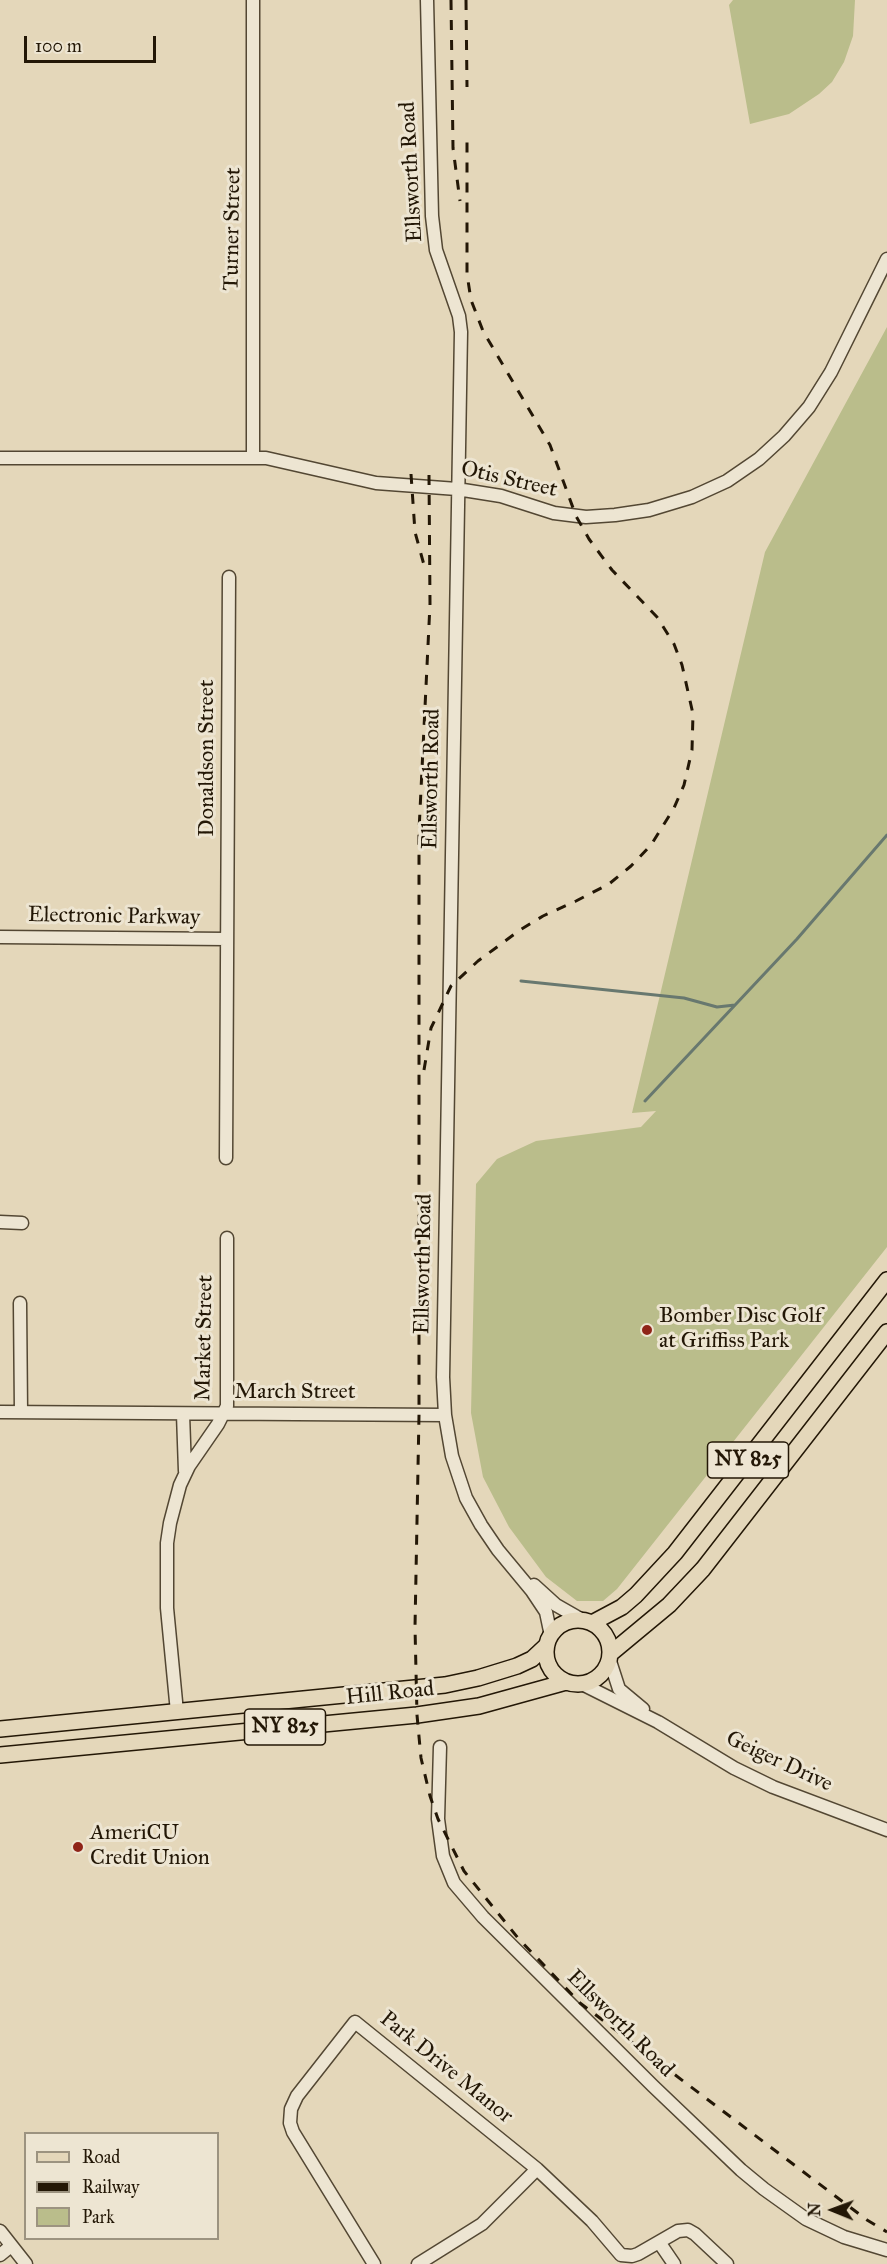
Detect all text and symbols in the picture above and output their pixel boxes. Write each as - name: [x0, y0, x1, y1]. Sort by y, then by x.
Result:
- scale bar: [27, 24, 159, 62]
- text: 100 m: [35, 35, 82, 57]
- street label: Ellsworth Road: [395, 101, 429, 243]
- street label: Turner Street: [219, 167, 247, 291]
- street label: Otis Street: [458, 456, 560, 504]
- street label: Donaldson Street: [195, 679, 221, 837]
- street label: Ellsworth Road: [418, 708, 446, 850]
- street label: Electronic Parkway: [27, 902, 201, 932]
- street label: Ellsworth Road: [410, 1193, 438, 1335]
- street label: Market Street: [191, 1275, 219, 1401]
- place label: Bomber Disc Golf at Griffiss Park: [659, 1304, 822, 1356]
- marker: Bomber Disc Golf at Griffiss Park: [640, 1323, 654, 1337]
- street label: March Street: [234, 1380, 356, 1406]
- road number: NY 825: [708, 1442, 789, 1478]
- street label: Hill Road: [345, 1676, 435, 1712]
- road number: NY 825: [244, 1709, 326, 1745]
- street label: Geiger Drive: [722, 1726, 836, 1798]
- place label: AmeriCU Credit Union: [90, 1821, 210, 1873]
- marker: AmeriCU Credit Union: [71, 1840, 85, 1854]
- street label: Ellsworth Road: [561, 1965, 679, 2083]
- street label: Park Drive Manor: [374, 2006, 518, 2130]
- legend: [24, 2132, 219, 2240]
- text: Road: [82, 2146, 120, 2168]
- text: Railway: [82, 2176, 139, 2198]
- north arrow: [803, 2180, 863, 2240]
- text: N: [805, 2203, 824, 2217]
- text: Park: [82, 2206, 115, 2228]

